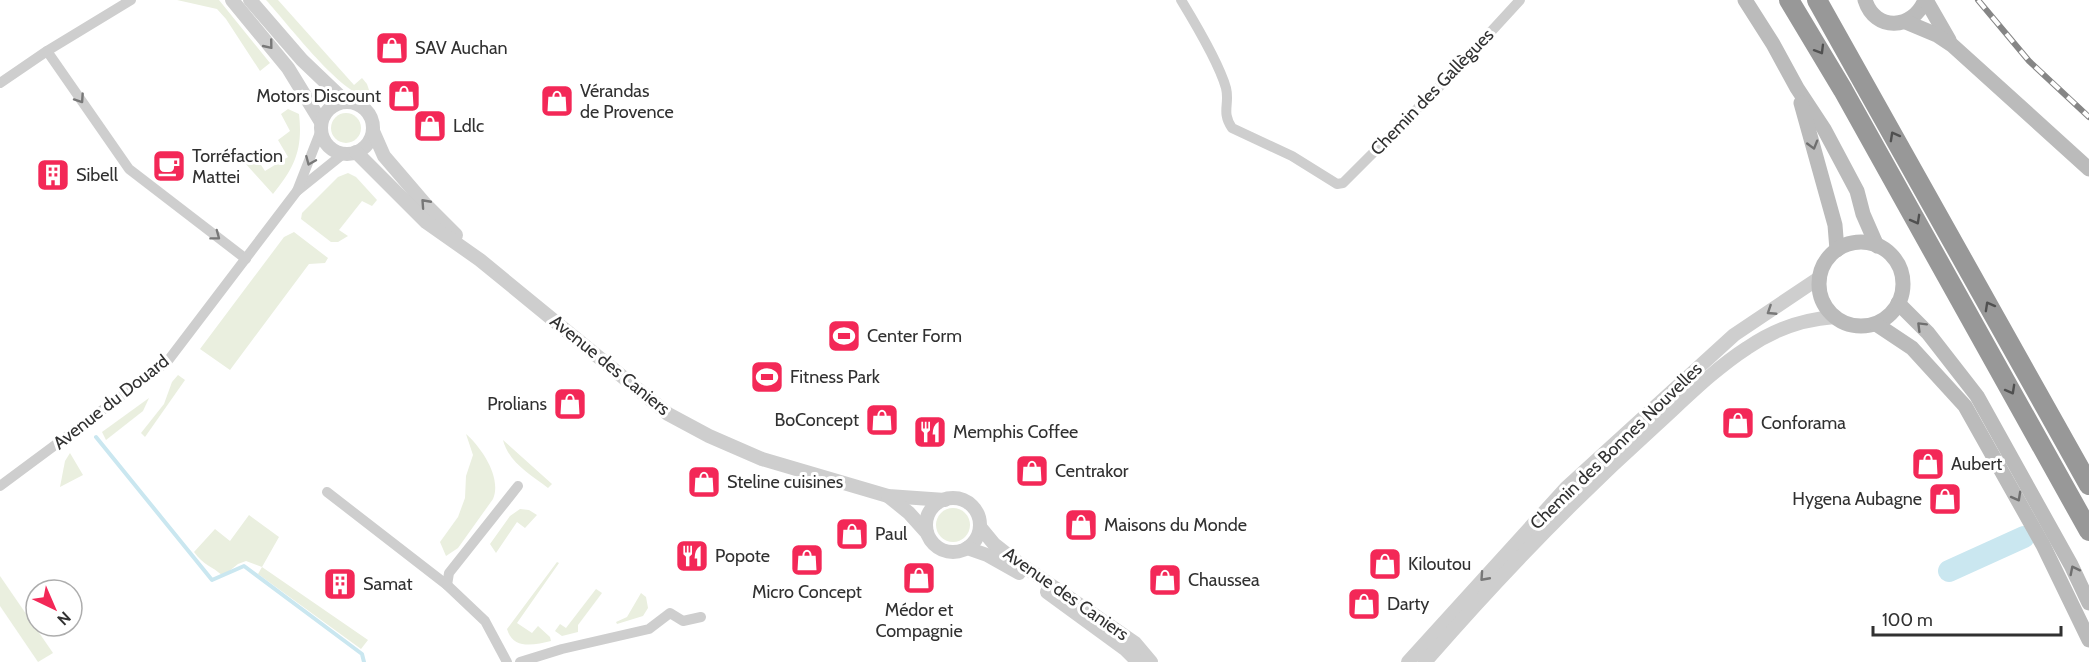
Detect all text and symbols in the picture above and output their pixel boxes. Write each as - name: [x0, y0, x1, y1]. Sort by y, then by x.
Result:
- street label: Chemin des Gallègues: [1366, 24, 1498, 160]
- shop icon: SAV Auchan: [374, 30, 410, 66]
- place label: SAV Auchan: [415, 37, 508, 59]
- one-way arrow: [262, 38, 273, 49]
- one-way arrow: [1812, 44, 1824, 54]
- shop icon: Motors Discount: [386, 78, 422, 114]
- place label: Vérandas de Provence: [580, 80, 674, 123]
- shop icon: Vérandas de Provence: [539, 83, 575, 119]
- place label: Motors Discount: [256, 85, 381, 107]
- one-way arrow: [73, 93, 85, 103]
- shop icon: Ldlc: [412, 108, 448, 144]
- place label: Ldlc: [453, 115, 484, 137]
- one-way arrow: [1890, 131, 1901, 142]
- one-way arrow: [1806, 139, 1818, 150]
- place label: Torréfaction Mattei: [192, 145, 283, 188]
- cafe icon: Torréfaction Mattei: [151, 148, 187, 184]
- one-way arrow: [305, 154, 317, 165]
- building icon: Sibell: [35, 157, 71, 193]
- place label: Sibell: [76, 164, 119, 186]
- one-way arrow: [421, 199, 432, 210]
- one-way arrow: [1908, 214, 1920, 224]
- one-way arrow: [209, 228, 220, 239]
- one-way arrow: [1985, 302, 1996, 312]
- one-way arrow: [1767, 304, 1778, 315]
- street label: Avenue des Caniers: [546, 310, 674, 420]
- sports icon: Center Form: [826, 318, 862, 354]
- one-way arrow: [1918, 322, 1928, 333]
- place label: Center Form: [867, 325, 962, 347]
- street label: Avenue du Douard: [49, 350, 173, 454]
- street label: Chemin des Bonnes Nouvelles: [1525, 358, 1707, 534]
- sports icon: Fitness Park: [749, 359, 785, 395]
- place label: Fitness Park: [790, 366, 881, 388]
- one-way arrow: [2003, 384, 2015, 394]
- shop icon: Prolians: [552, 386, 588, 422]
- place label: Prolians: [487, 393, 547, 415]
- shop icon: BoConcept: [864, 402, 900, 438]
- shop icon: Conforama: [1720, 405, 1756, 441]
- place label: BoConcept: [775, 409, 859, 431]
- place label: Conforama: [1761, 412, 1846, 434]
- restaurant icon: Memphis Coffee: [912, 414, 948, 450]
- place label: Memphis Coffee: [953, 421, 1078, 443]
- shop icon: Aubert: [1910, 446, 1946, 482]
- shop icon: Centrakor: [1014, 453, 1050, 489]
- place label: Aubert: [1951, 453, 2002, 475]
- place label: Centrakor: [1055, 460, 1129, 482]
- shop icon: Steline cuisines: [686, 464, 722, 500]
- place label: Steline cuisines: [727, 471, 843, 493]
- shop icon: Hygena Aubagne: [1927, 481, 1963, 517]
- place label: Hygena Aubagne: [1792, 488, 1922, 510]
- one-way arrow: [2010, 491, 2021, 501]
- shop icon: Maisons du Monde: [1063, 507, 1099, 543]
- place label: Maisons du Monde: [1104, 514, 1247, 536]
- shop icon: Paul: [834, 516, 870, 552]
- place label: Paul: [875, 523, 908, 545]
- restaurant icon: Popote: [674, 538, 710, 574]
- shop icon: Micro Concept: [789, 542, 825, 578]
- street label: Avenue des Caniers: [999, 543, 1133, 645]
- place label: Popote: [715, 545, 770, 567]
- shop icon: Kiloutou: [1367, 546, 1403, 582]
- place label: Kiloutou: [1408, 553, 1471, 575]
- shop icon: Médor et Compagnie: [901, 560, 937, 596]
- shop icon: Chaussea: [1147, 562, 1183, 598]
- building icon: Samat: [322, 566, 358, 602]
- one-way arrow: [2069, 566, 2081, 577]
- place label: Chaussea: [1188, 569, 1260, 591]
- one-way arrow: [1480, 570, 1491, 581]
- place label: Samat: [363, 573, 412, 595]
- north arrow: [24, 578, 84, 638]
- place label: Micro Concept: [752, 581, 862, 603]
- shop icon: Darty: [1346, 586, 1382, 622]
- place label: Darty: [1387, 593, 1429, 615]
- place label: Médor et Compagnie: [875, 599, 963, 642]
- scale bar: [1873, 599, 2060, 637]
- text: N: [53, 608, 75, 629]
- text: 100 m: [1882, 609, 1933, 631]

